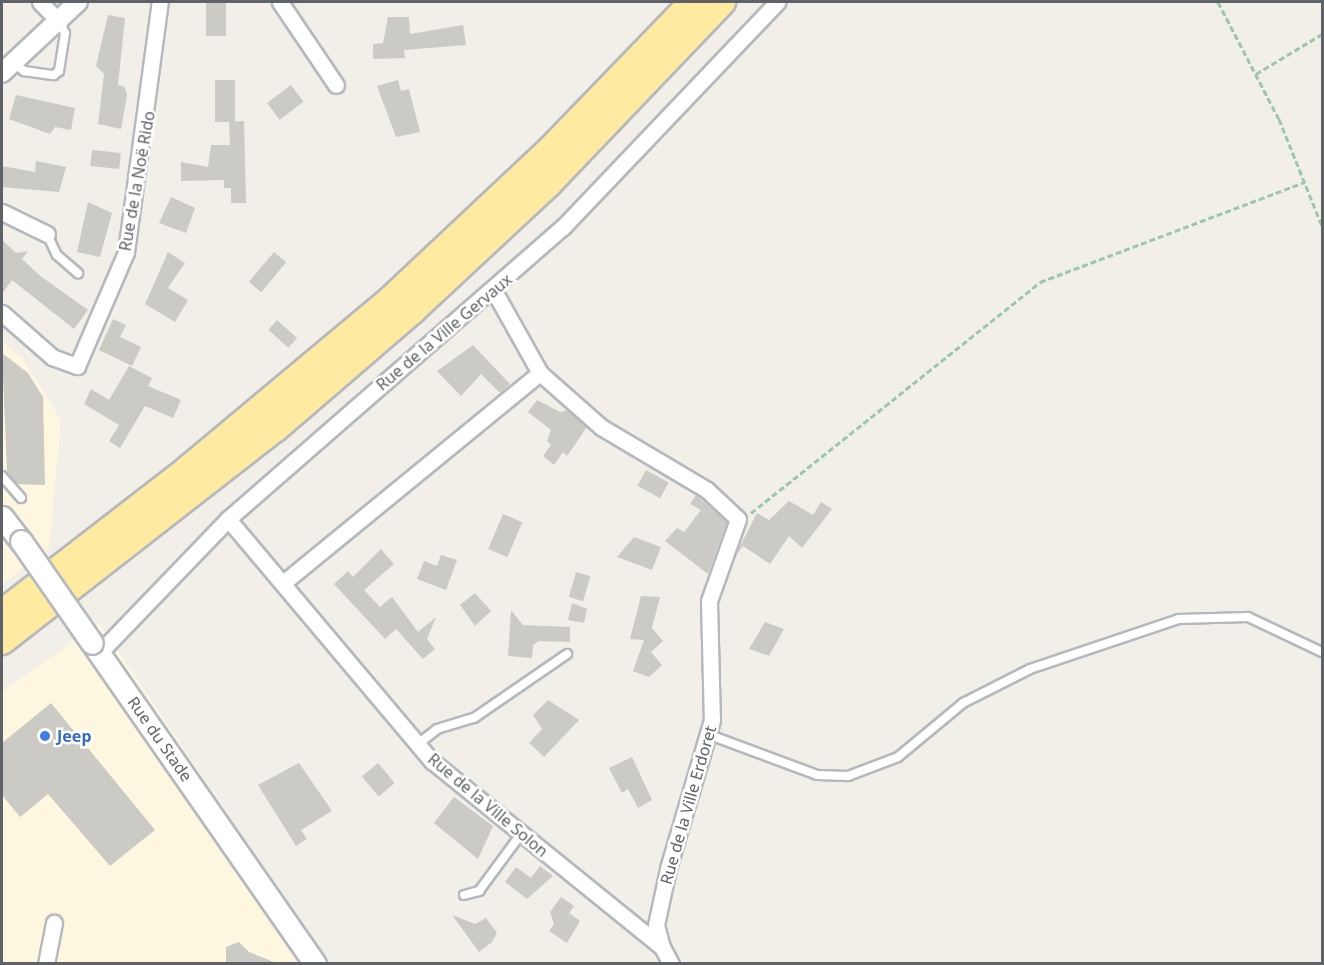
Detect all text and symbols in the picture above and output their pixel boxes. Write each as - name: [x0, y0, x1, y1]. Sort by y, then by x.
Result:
- street label: Rue de la Noë Rido: [115, 109, 159, 253]
- street label: Rue de la Ville Gervaux: [372, 270, 516, 394]
- street label: Rue du Stade: [124, 693, 196, 785]
- street label: Rue de la Ville Erdoret: [656, 723, 720, 887]
- place label: Jeep: [57, 726, 92, 746]
- marker: Jeep: [38, 729, 52, 743]
- street label: Rue de la Ville Solon: [424, 749, 552, 861]

